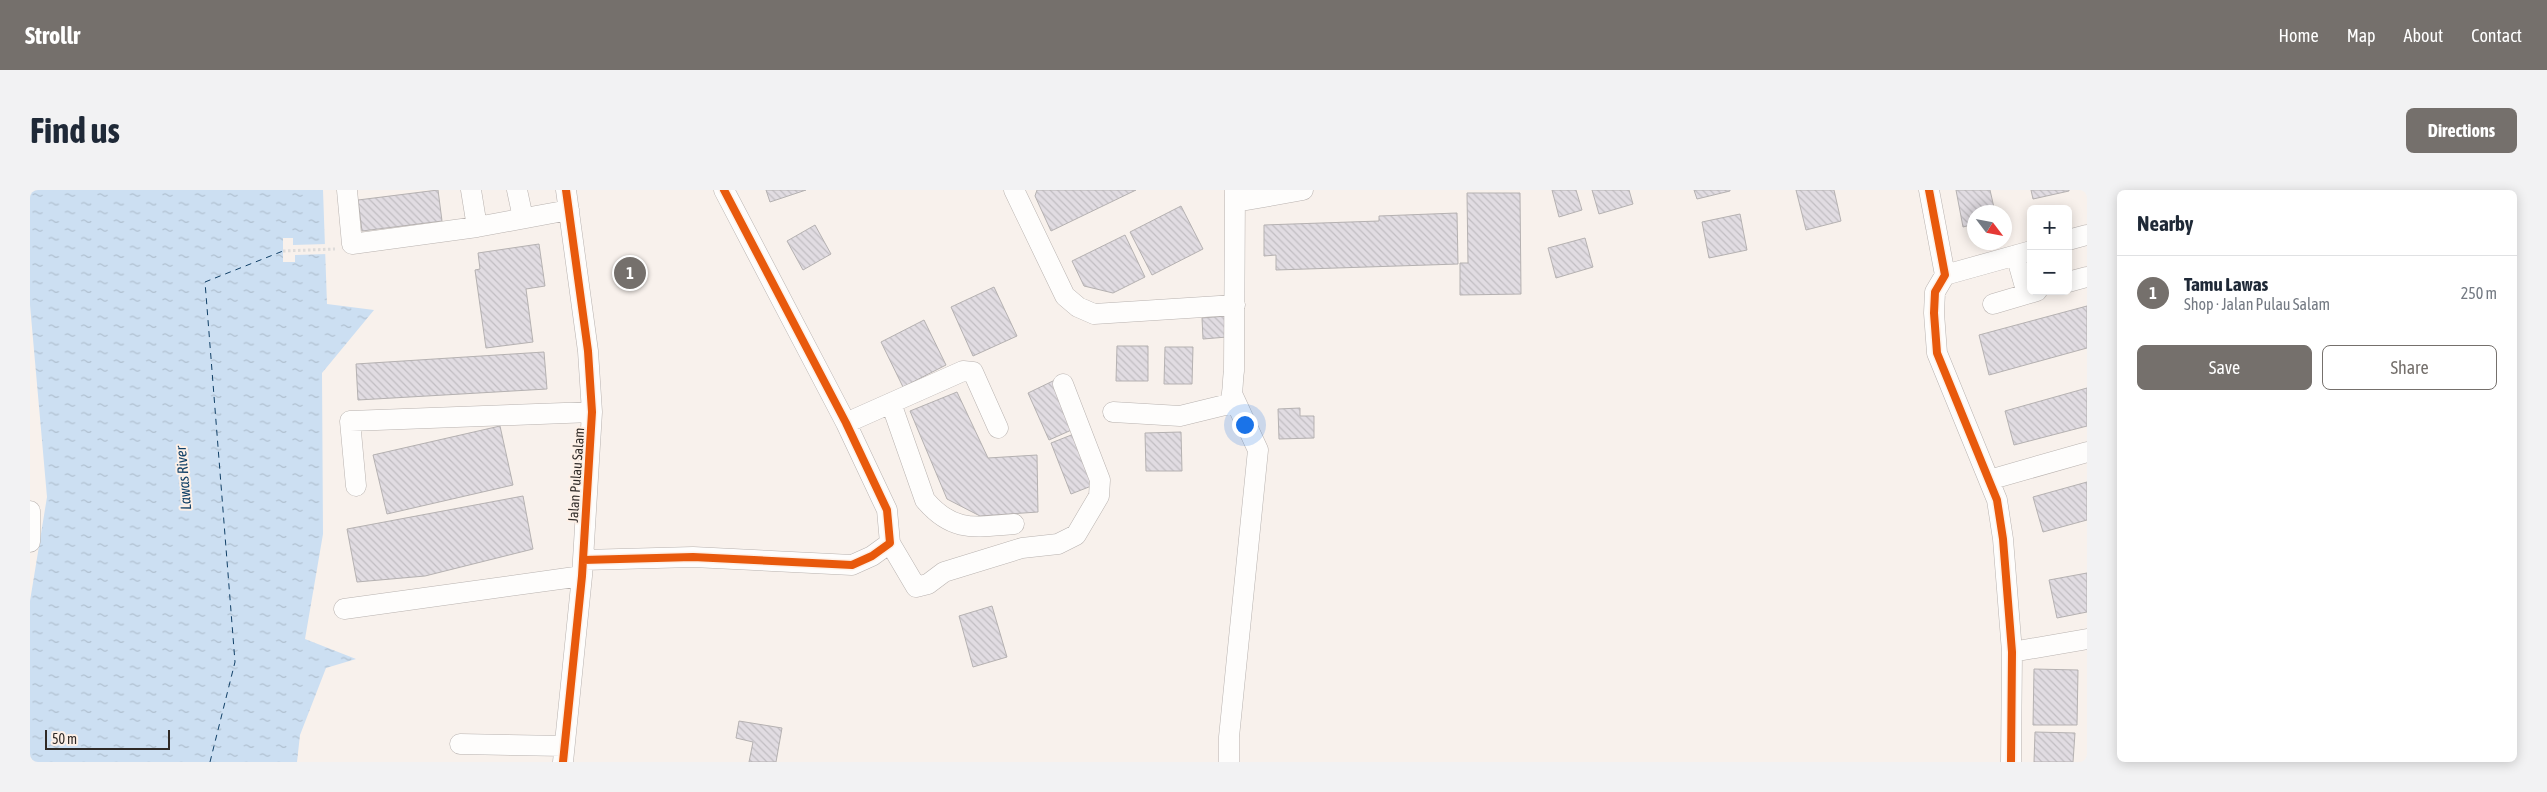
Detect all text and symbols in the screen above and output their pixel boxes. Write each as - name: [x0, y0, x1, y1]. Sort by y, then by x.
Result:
- text: Strollr: [25, 22, 80, 49]
- text: Home: [2279, 25, 2319, 46]
- text: Map: [2347, 25, 2376, 46]
- text: About: [2404, 25, 2443, 46]
- text: Contact: [2471, 25, 2522, 46]
- button: Directions: [2406, 108, 2517, 153]
- text: Find us: [30, 110, 120, 150]
- north arrow: [1967, 205, 2012, 250]
- map controls: [2027, 205, 2072, 295]
- button: +: [2027, 205, 2072, 250]
- text: Nearby: [2137, 211, 2193, 235]
- button: −: [2027, 250, 2072, 295]
- pin: 1: [614, 254, 646, 292]
- text: Tamu Lawas: [2184, 273, 2268, 295]
- text: 1: [2149, 284, 2157, 302]
- text: 250 m: [2461, 284, 2497, 302]
- text: Shop · Jalan Pulau Salam: [2184, 295, 2330, 313]
- button: Save: [2137, 345, 2312, 390]
- button: Share: [2322, 345, 2497, 390]
- your location: [1232, 412, 1258, 438]
- street label: Jalan Pulau Salam: [565, 427, 587, 523]
- water label: Lawas River: [172, 445, 194, 511]
- scale bar: [45, 727, 170, 750]
- text: 50 m: [52, 731, 77, 747]

